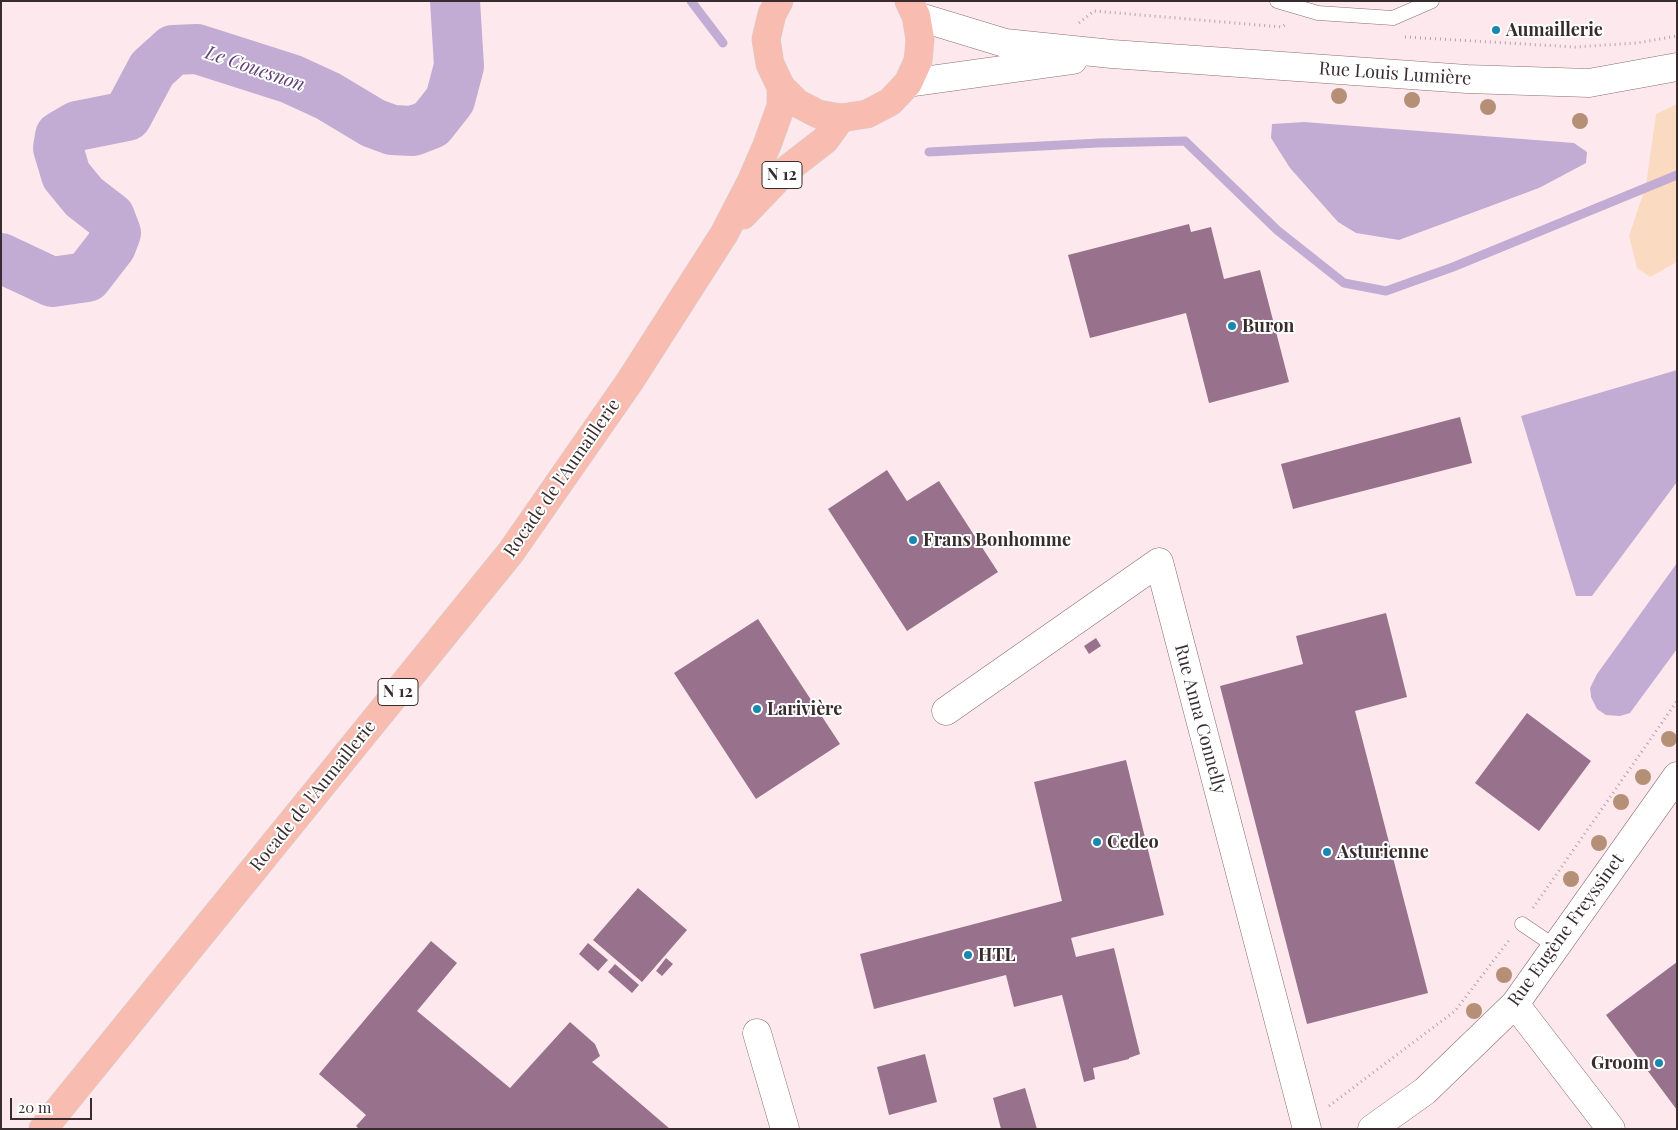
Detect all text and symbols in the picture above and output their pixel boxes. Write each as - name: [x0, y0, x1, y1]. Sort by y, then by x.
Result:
- place label: Aumaillerie: [1506, 19, 1603, 41]
- marker: Aumaillerie: [1490, 24, 1502, 36]
- water label: Le Couesnon: [202, 41, 308, 97]
- street label: Rue Louis Lumière: [1318, 58, 1472, 90]
- road number: N 12: [762, 162, 802, 188]
- place label: Buron: [1242, 315, 1294, 337]
- marker: Buron: [1226, 320, 1238, 332]
- street label: Rocade de l'Aumaillerie: [499, 395, 625, 561]
- place label: Frans Bonhomme: [923, 529, 1071, 551]
- marker: Frans Bonhomme: [907, 534, 919, 546]
- street label: Rue Anna Connelly: [1170, 642, 1230, 796]
- road number: N 12: [378, 679, 418, 706]
- place label: Larivière: [767, 698, 842, 720]
- marker: Larivière: [751, 703, 763, 715]
- street label: Rocade de l'Aumaillerie: [245, 716, 381, 876]
- place label: Cedeo: [1107, 831, 1159, 853]
- marker: Cedeo: [1091, 836, 1103, 848]
- place label: Asturienne: [1337, 841, 1429, 863]
- marker: Asturienne: [1321, 846, 1333, 858]
- street label: Rue Eugène Freyssinet: [1503, 850, 1629, 1010]
- place label: HTL: [978, 944, 1015, 966]
- marker: HTL: [962, 949, 974, 961]
- place label: Groom: [1591, 1052, 1649, 1074]
- marker: Groom: [1653, 1057, 1665, 1069]
- scale bar: [12, 1088, 95, 1120]
- text: 20 m: [18, 1097, 51, 1117]

